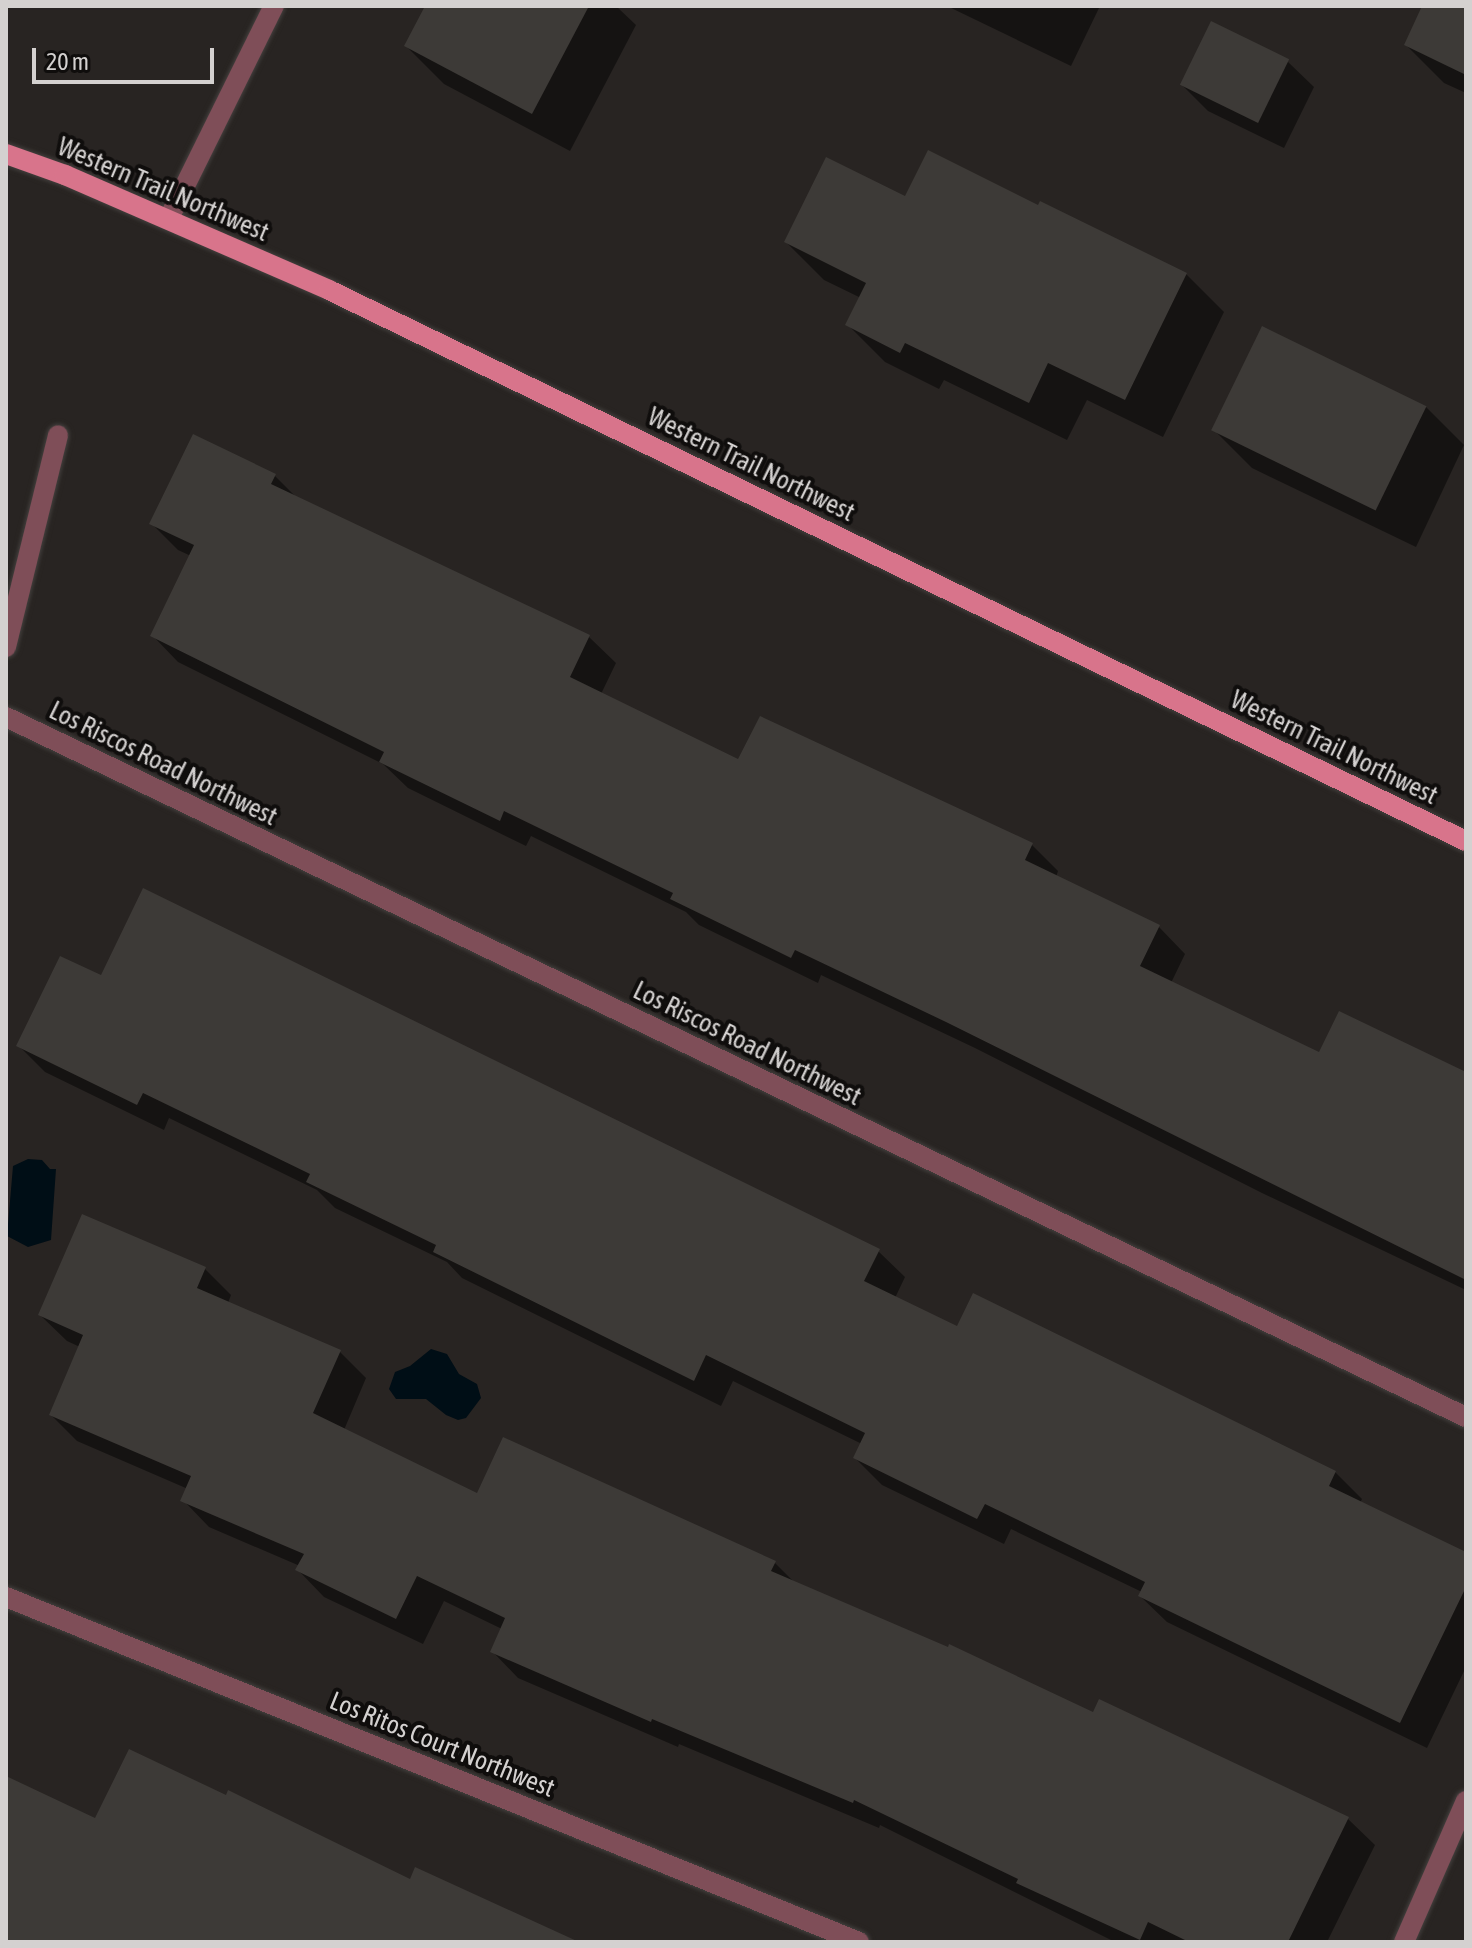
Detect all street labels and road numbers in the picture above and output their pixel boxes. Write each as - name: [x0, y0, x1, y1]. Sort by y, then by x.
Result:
- street label: Western Trail Northwest: [53, 131, 273, 249]
- street label: Western Trail Northwest: [642, 401, 860, 529]
- street label: Western Trail Northwest: [1225, 684, 1443, 812]
- street label: Los Riscos Road Northwest: [44, 695, 282, 833]
- street label: Los Riscos Road Northwest: [628, 975, 866, 1113]
- street label: Los Ritos Court Northwest: [325, 1686, 559, 1804]

